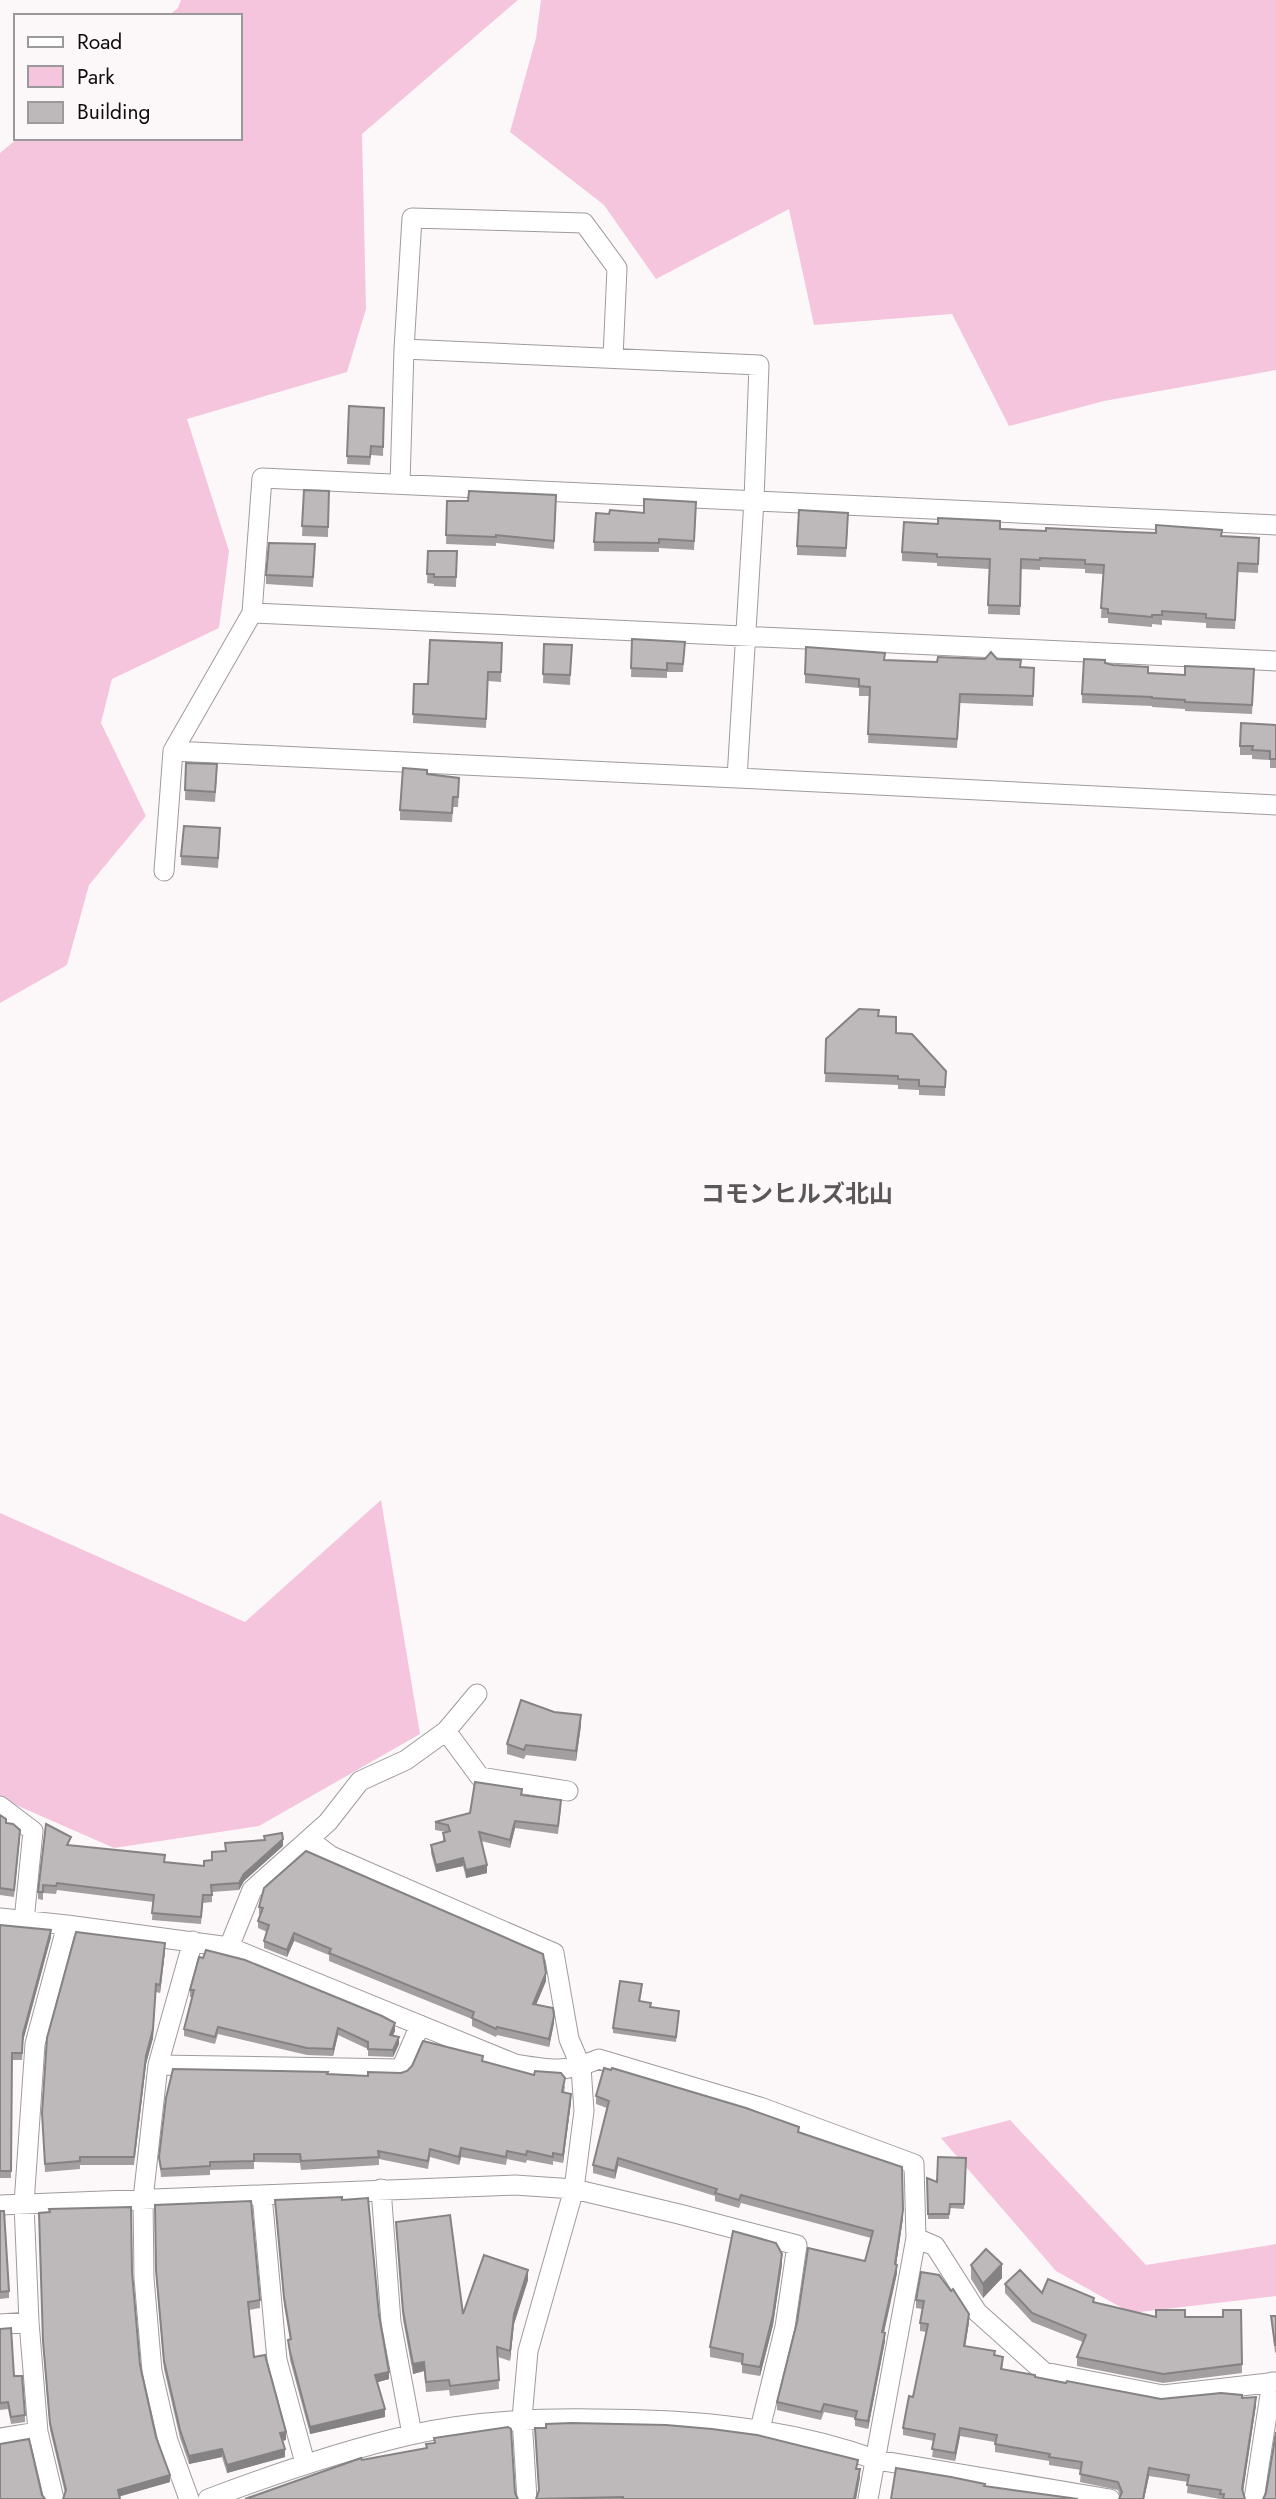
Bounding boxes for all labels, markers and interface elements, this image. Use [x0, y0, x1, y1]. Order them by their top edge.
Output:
legend [14, 14, 242, 140]
text: Road [77, 27, 122, 57]
text: Park [77, 62, 115, 92]
text: Building [77, 97, 150, 127]
district label: コモンヒルズ北山 [701, 1176, 893, 1211]

